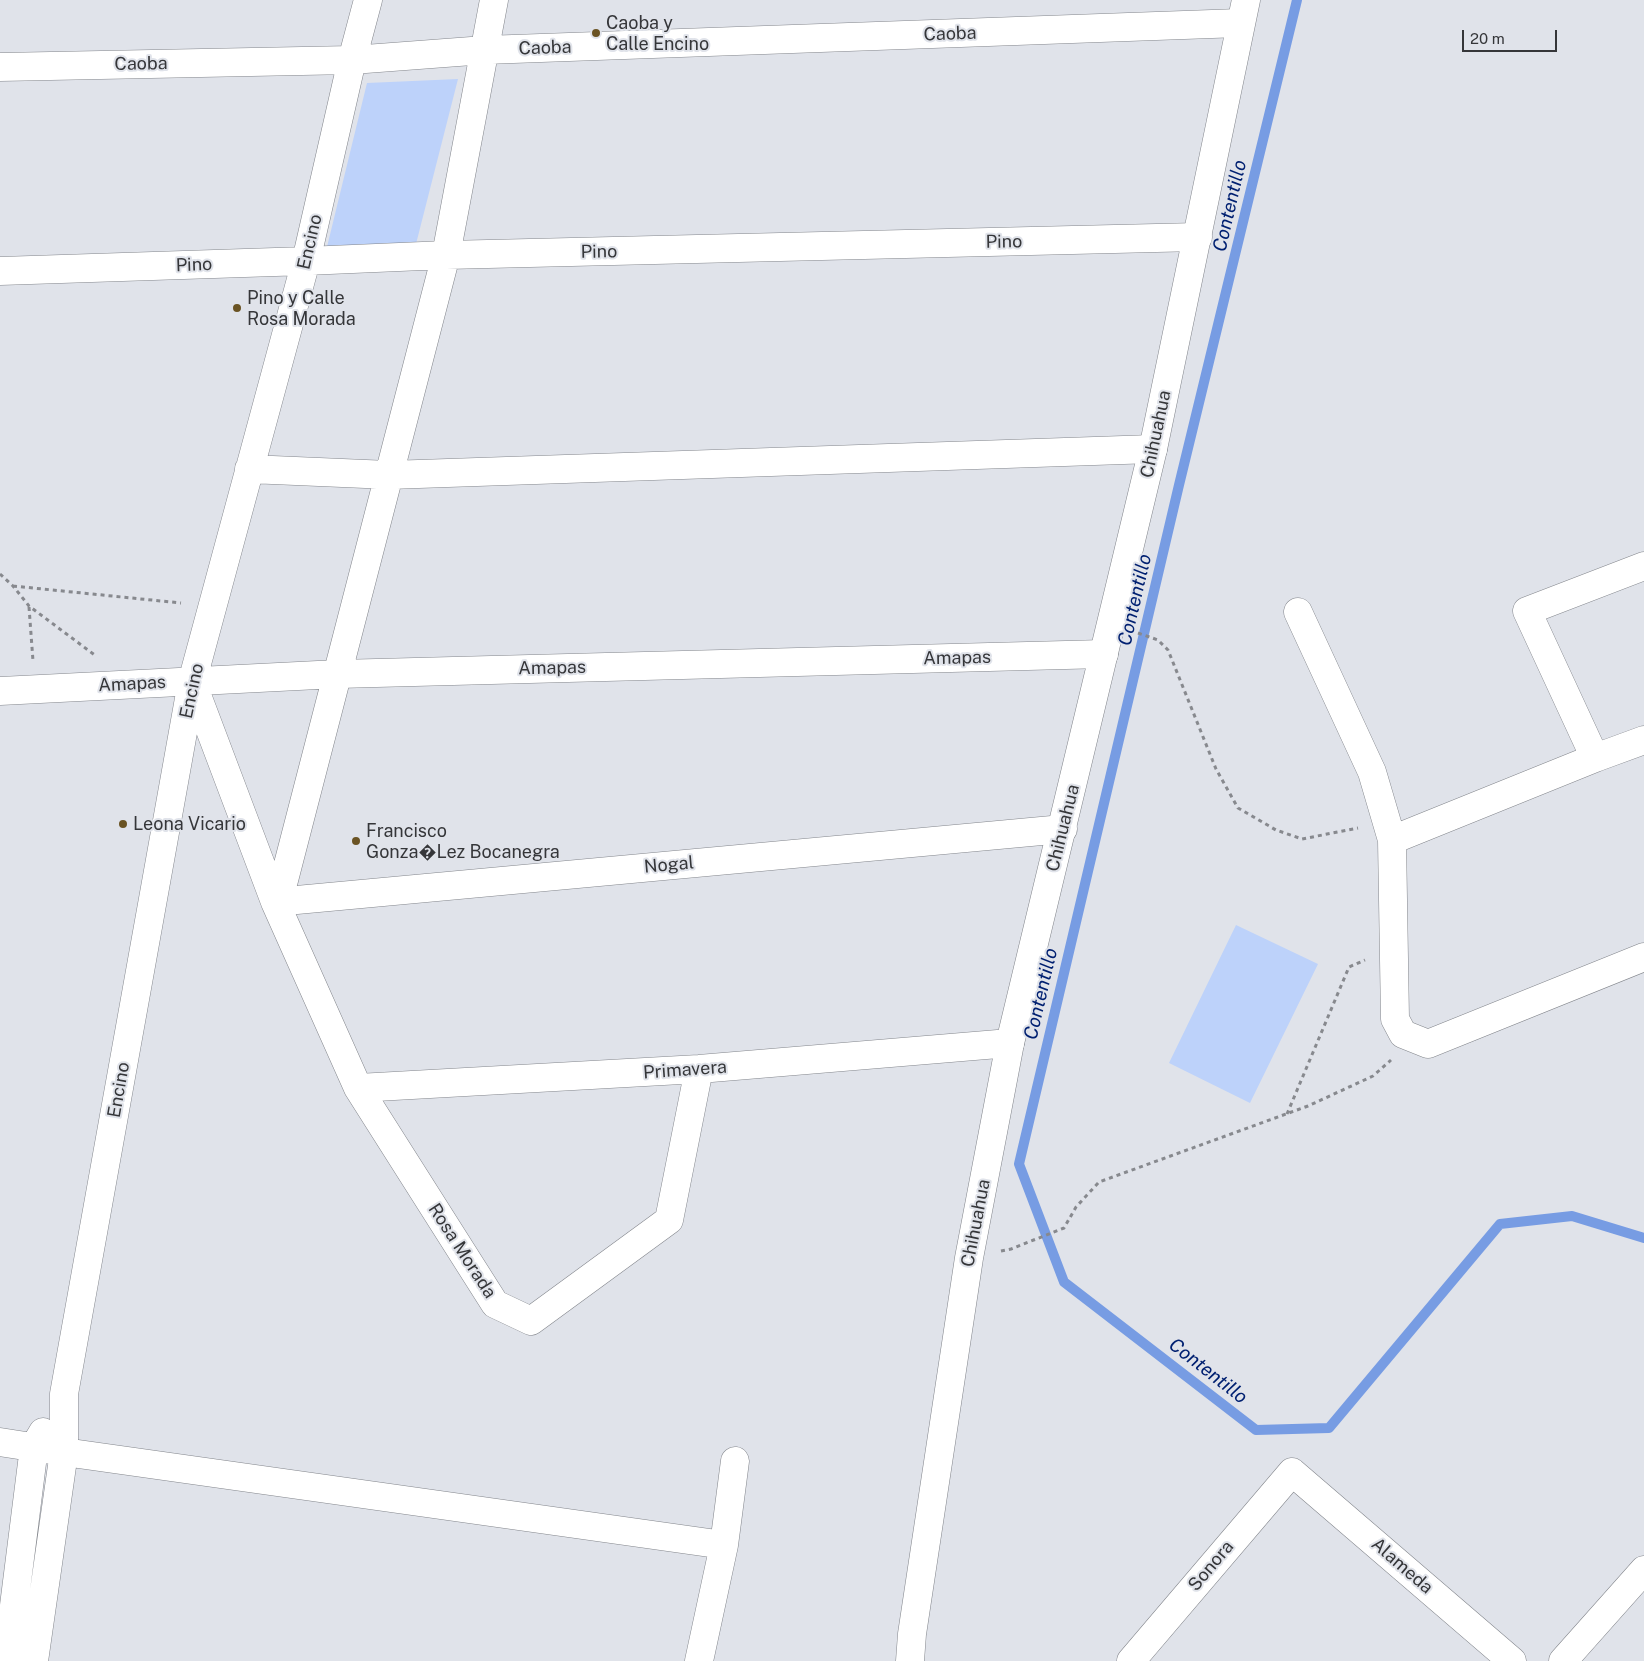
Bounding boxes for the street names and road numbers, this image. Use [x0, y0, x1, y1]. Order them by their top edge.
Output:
street label: Caoba [923, 22, 977, 46]
street label: Caoba [518, 36, 572, 60]
street label: Caoba [114, 53, 168, 75]
street label: Encino [293, 212, 327, 272]
street label: Pino [986, 231, 1022, 253]
street label: Pino [581, 241, 617, 263]
street label: Pino [175, 254, 213, 276]
street label: Chihuahua [1136, 388, 1176, 480]
street label: Amapas [923, 647, 991, 669]
street label: Amapas [518, 657, 586, 679]
street label: Encino [176, 661, 208, 721]
street label: Amapas [98, 671, 166, 697]
street label: Chihuahua [1042, 782, 1084, 874]
street label: Nogal [643, 852, 695, 878]
street label: Primavera [642, 1056, 728, 1084]
street label: Encino [103, 1060, 135, 1120]
street label: Chihuahua [957, 1177, 995, 1269]
street label: Rosa Morada [423, 1199, 501, 1303]
street label: Alameda [1367, 1533, 1437, 1599]
street label: Sonora [1184, 1536, 1238, 1596]

